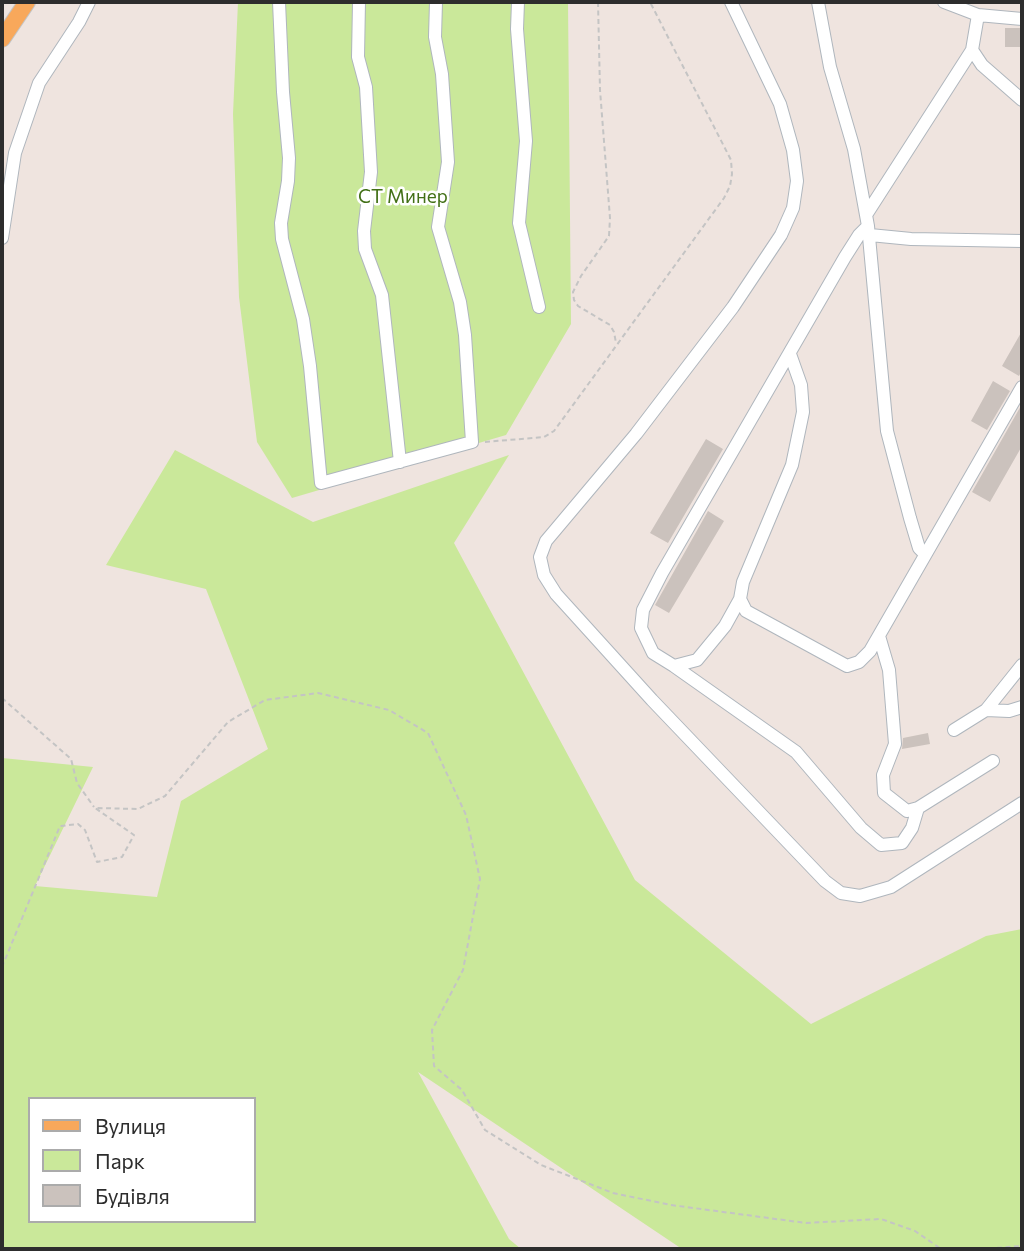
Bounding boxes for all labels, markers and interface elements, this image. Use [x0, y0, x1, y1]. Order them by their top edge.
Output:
park label: СТ Минер [358, 186, 448, 208]
legend [28, 1097, 256, 1223]
text: Вулиця [95, 1113, 166, 1138]
text: Парк [95, 1148, 145, 1173]
text: Будівля [95, 1183, 170, 1208]

